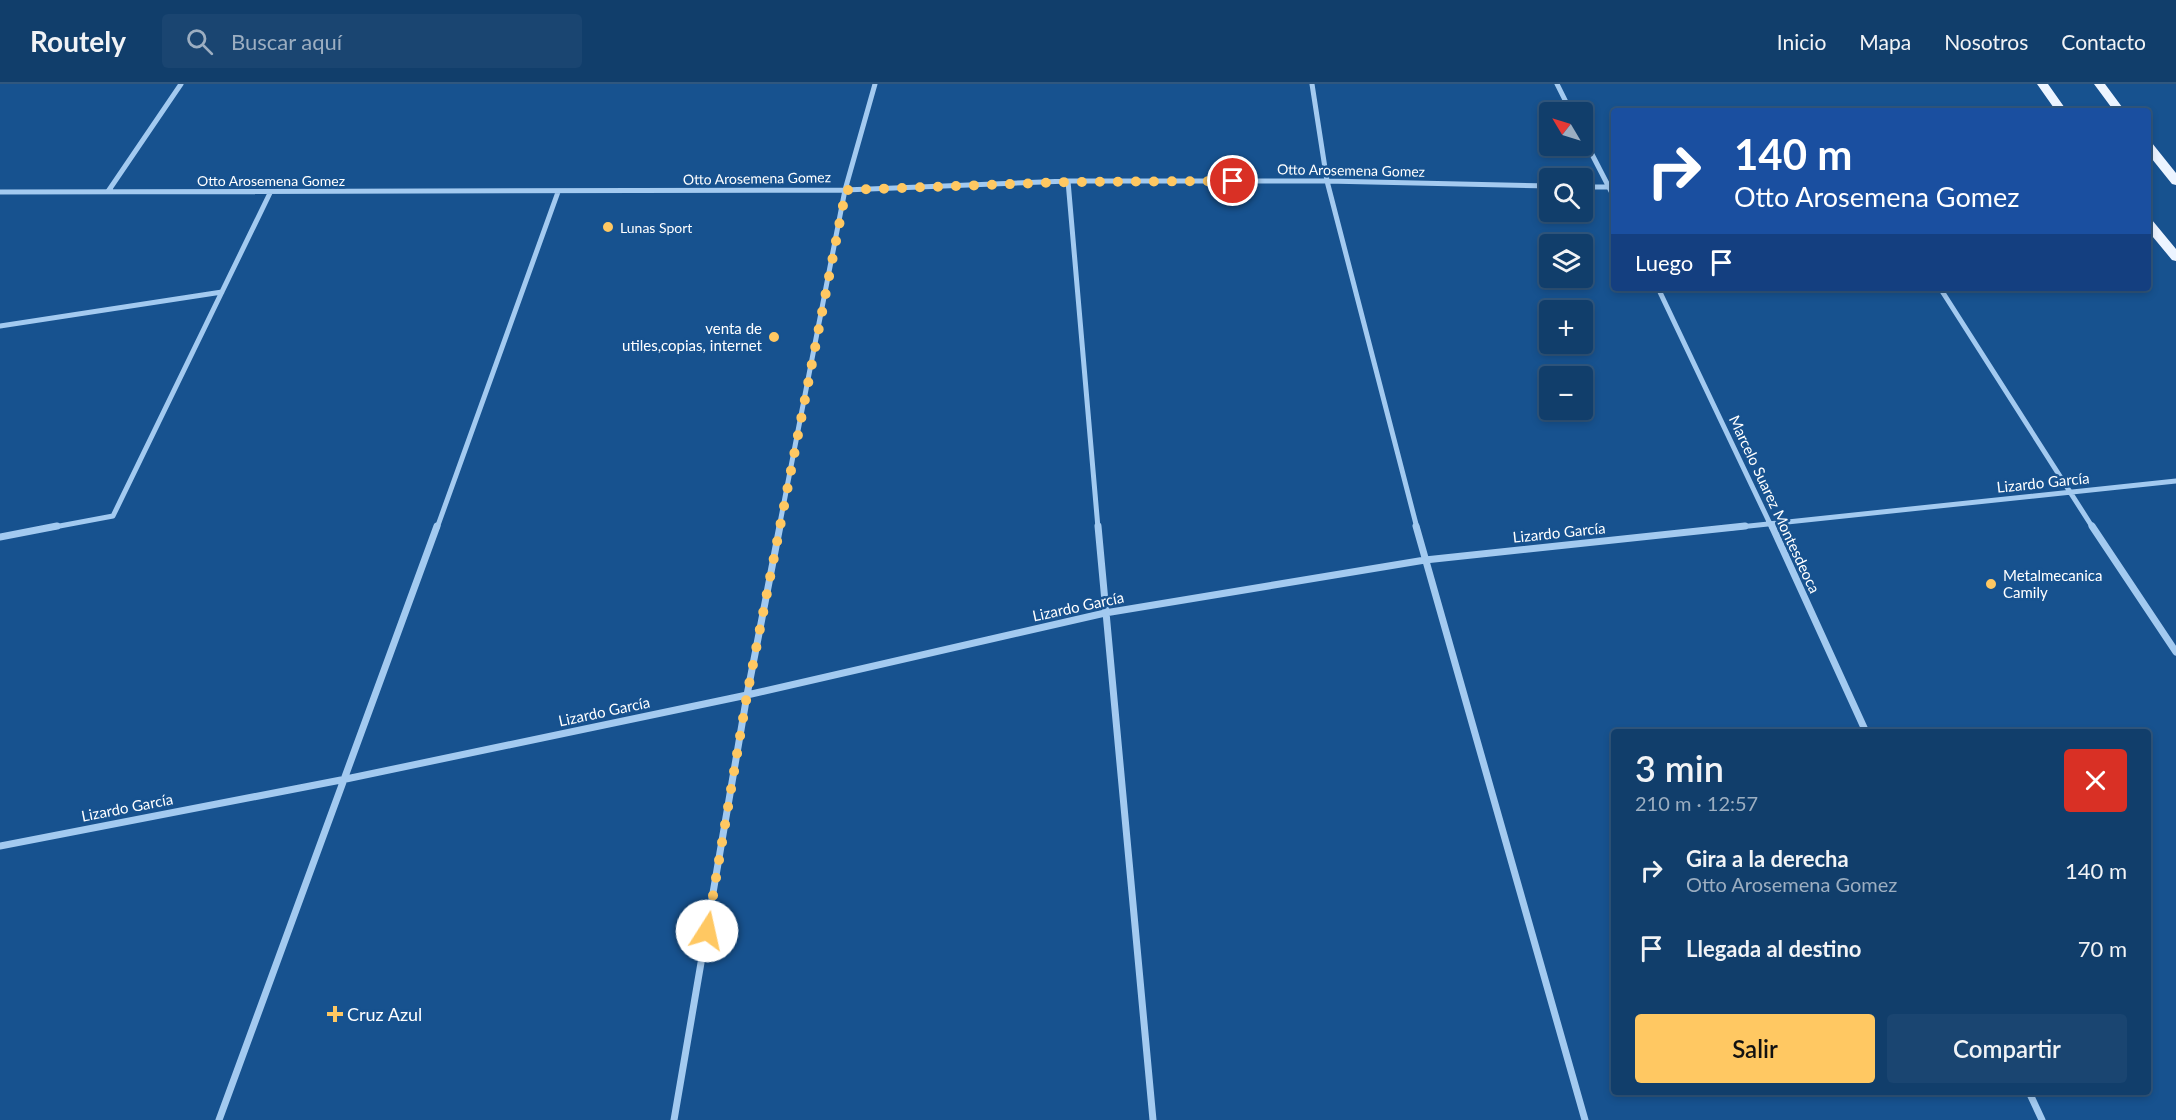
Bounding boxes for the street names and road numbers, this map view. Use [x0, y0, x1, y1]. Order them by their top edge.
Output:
street label: Otto Arosemena Gomez [1277, 160, 1425, 180]
street label: Otto Arosemena Gomez [683, 168, 831, 188]
street label: Otto Arosemena Gomez [197, 172, 345, 189]
street label: Marcelo Suarez Montesdeoca [1726, 412, 1824, 596]
street label: Lizardo García [1996, 468, 2090, 496]
street label: Lizardo García [1512, 518, 1606, 546]
street label: Lizardo García [1031, 588, 1125, 624]
street label: Lizardo García [557, 693, 651, 729]
street label: Lizardo García [80, 789, 174, 825]

